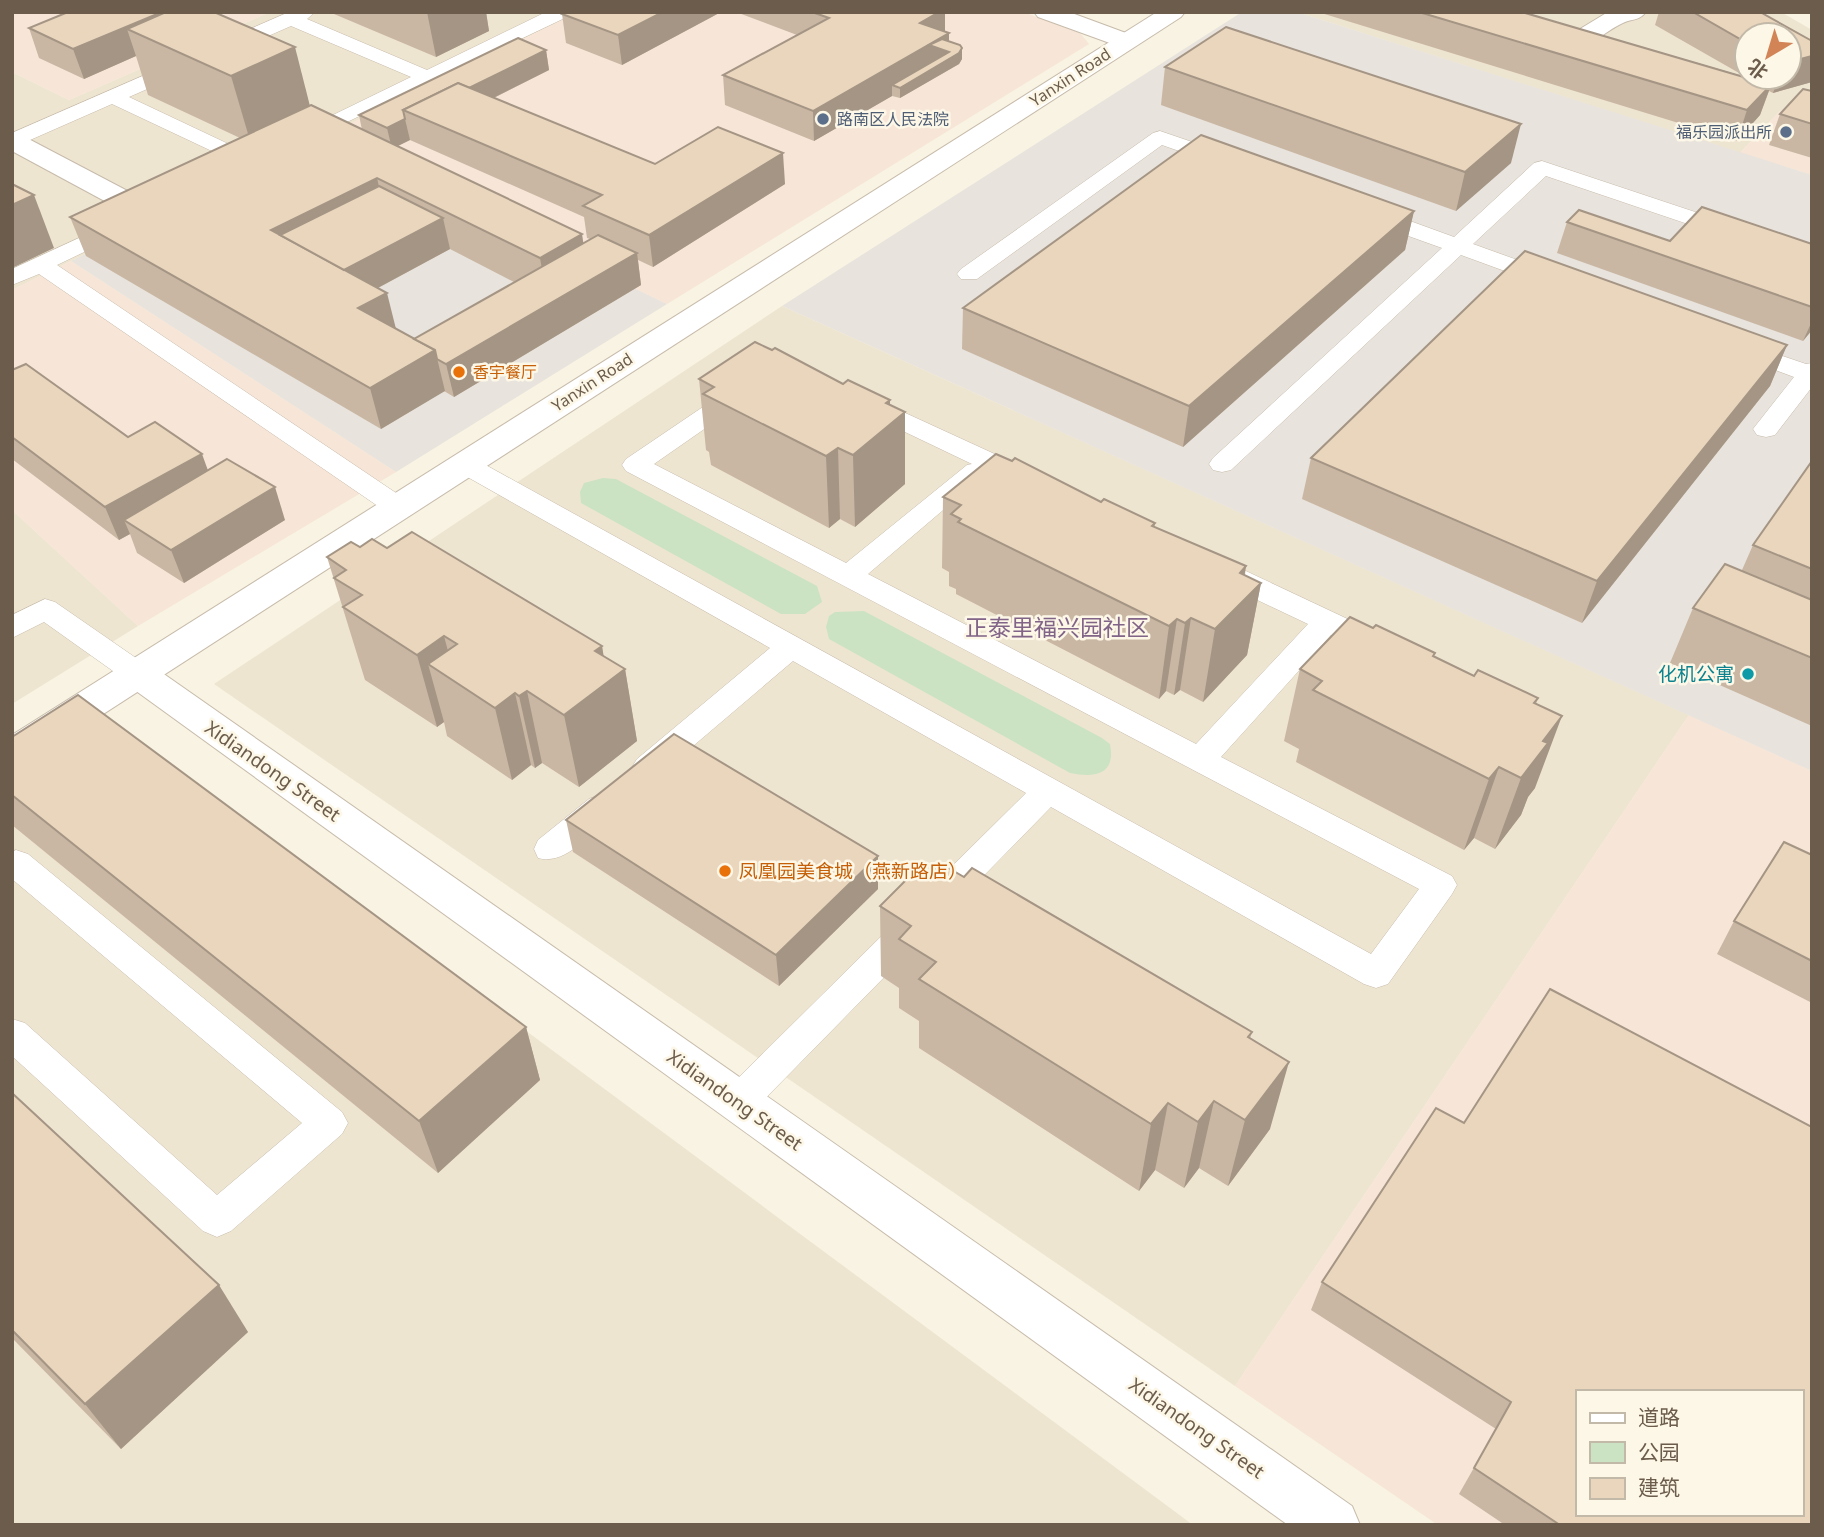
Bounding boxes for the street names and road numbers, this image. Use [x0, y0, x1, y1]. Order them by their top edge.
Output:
street label: Yanxin Road [1025, 43, 1115, 111]
street label: Yanxin Road [547, 348, 637, 416]
street label: Xidiandong Street [200, 715, 346, 828]
street label: Xidiandong Street [662, 1044, 808, 1157]
street label: Xidiandong Street [1124, 1372, 1270, 1485]

